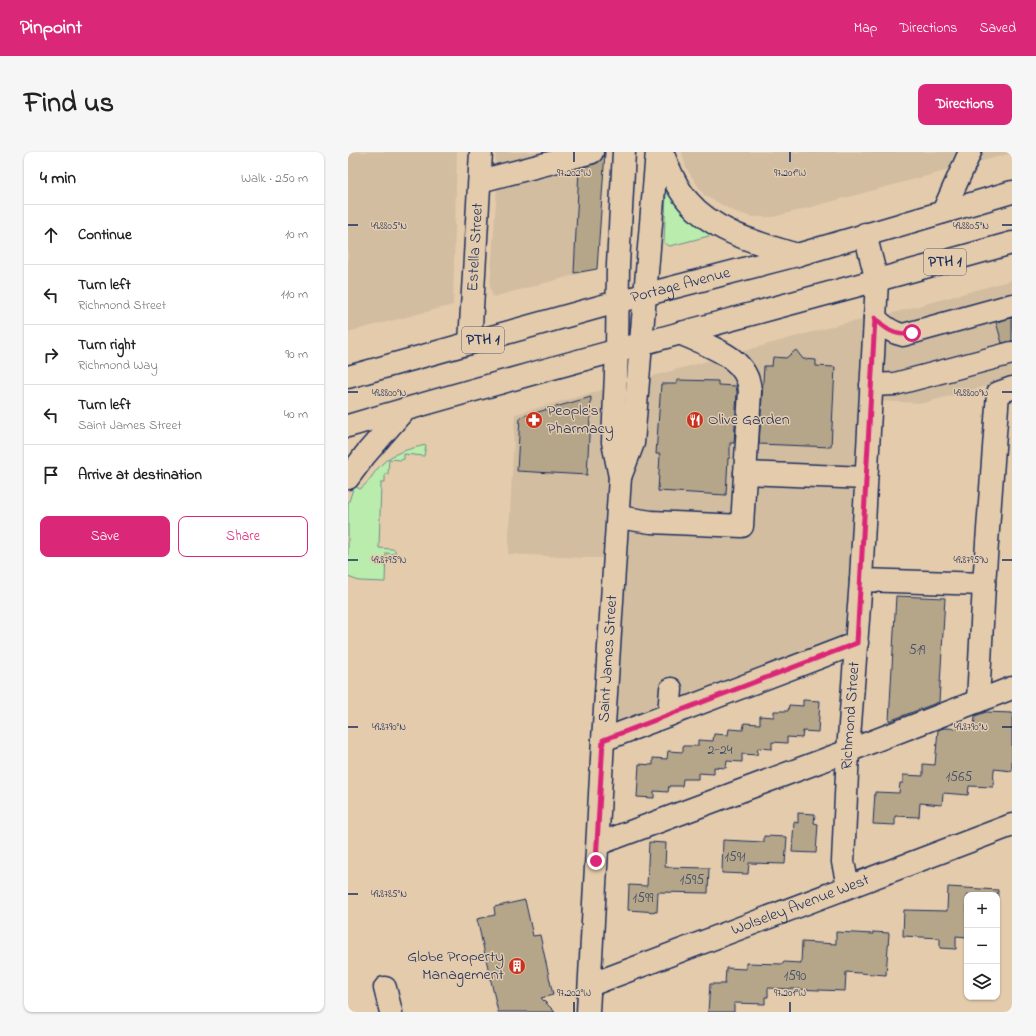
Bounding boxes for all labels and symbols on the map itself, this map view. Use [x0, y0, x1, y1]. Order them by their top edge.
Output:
text: 97.202°W [557, 166, 591, 181]
text: 97.201°W [774, 166, 806, 181]
street label: Estella Street [461, 202, 490, 292]
text: 49.8805°N [371, 219, 407, 234]
text: 49.8805°N [953, 219, 989, 234]
road number: PTH 1 [924, 249, 966, 275]
street label: Portage Avenue [628, 261, 734, 310]
route start [903, 324, 921, 342]
road number: PTH 1 [462, 327, 504, 353]
text: 49.8800°N [372, 386, 407, 401]
text: 49.8800°N [954, 386, 989, 401]
place label: People's Pharmacy [547, 399, 614, 441]
place label: Olive Garden [708, 408, 790, 432]
pharmacy icon: People's Pharmacy [524, 410, 544, 430]
restaurant icon: Olive Garden [685, 410, 705, 430]
text: 49.8795°N [371, 553, 407, 568]
text: 49.8795°N [953, 553, 989, 568]
street label: Saint James Street [592, 593, 624, 723]
house number: 519 [909, 640, 926, 661]
street label: Richmond Street [835, 660, 867, 770]
text: 49.8790°N [372, 720, 406, 735]
text: 49.8790°N [954, 720, 988, 735]
house number: 2-24 [708, 740, 733, 761]
house number: 1565 [946, 767, 972, 788]
house number: 1591 [724, 847, 746, 868]
route end [587, 852, 605, 870]
street label: Wolseley Avenue West [728, 868, 874, 942]
house number: 1595 [680, 870, 704, 891]
text: 49.8785°N [371, 887, 407, 902]
house number: 1599 [633, 888, 654, 909]
place label: Globe Property Management [407, 945, 505, 987]
building icon: Globe Property Management [507, 956, 527, 976]
house number: 1590 [784, 966, 806, 987]
text: 97.202°W [557, 986, 591, 1001]
text: 97.201°W [774, 986, 806, 1001]

